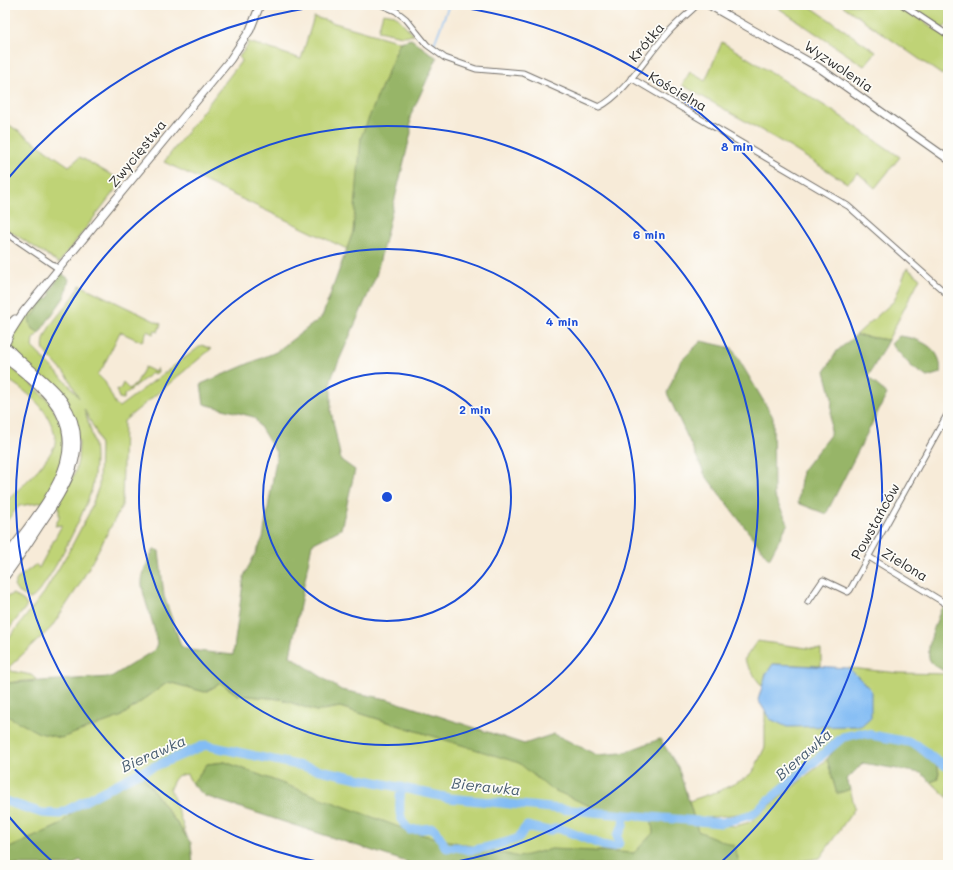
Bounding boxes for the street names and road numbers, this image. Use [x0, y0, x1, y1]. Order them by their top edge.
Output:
street label: Krótka [624, 18, 668, 66]
street label: Wyzwolenia [801, 36, 877, 96]
street label: Kościelna [645, 67, 711, 115]
street label: Zwycięstwa [104, 115, 170, 191]
street label: Powstańców [846, 479, 904, 563]
street label: Zielona [878, 543, 932, 585]

